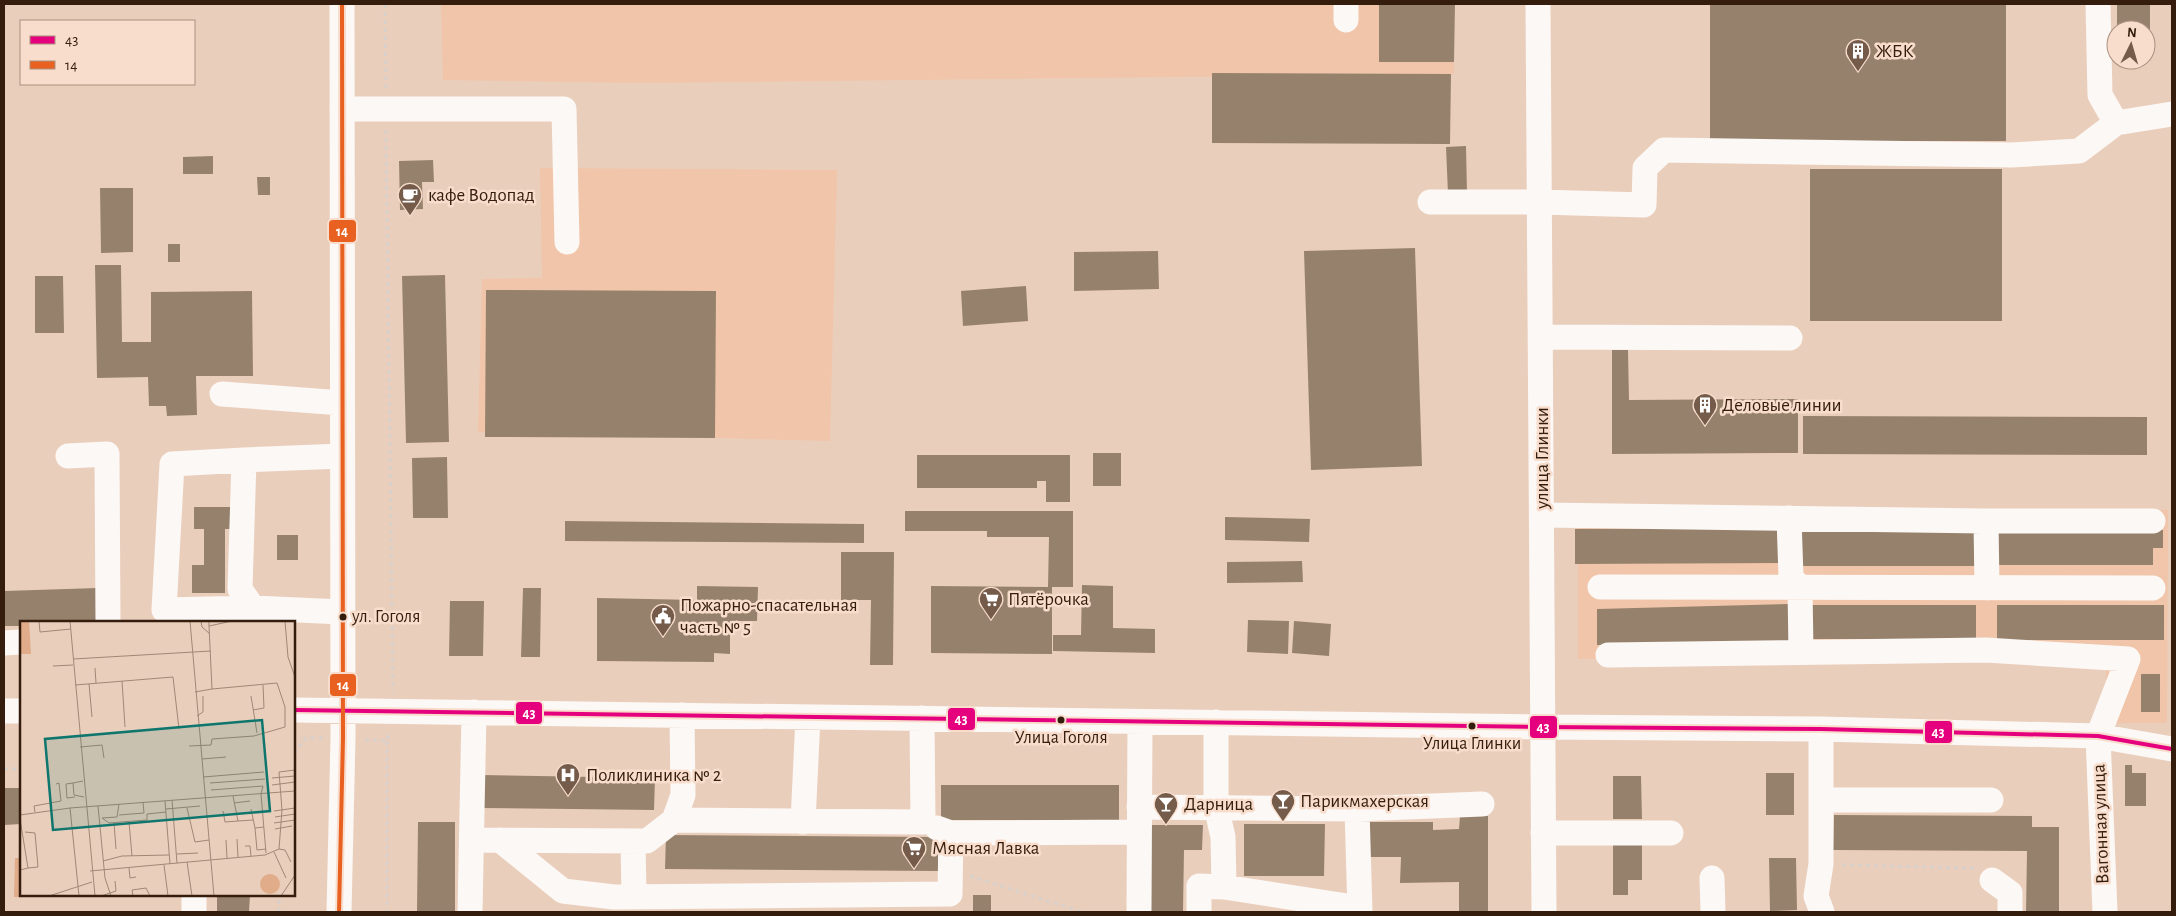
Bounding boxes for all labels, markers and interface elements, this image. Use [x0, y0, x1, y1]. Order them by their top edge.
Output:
legend [20, 20, 195, 85]
north arrow [2106, 20, 2156, 70]
text: N [2127, 26, 2138, 40]
text: 43 [65, 33, 78, 48]
building icon: ЖБК [1845, 38, 1871, 72]
place label: ЖБК [1876, 42, 1914, 61]
text: 14 [65, 58, 77, 73]
cafe icon: кафе Водопад [397, 182, 423, 216]
place label: кафе Водопад [428, 186, 535, 205]
line badge: 14 [328, 219, 357, 243]
text: 14 [336, 225, 348, 239]
building icon: Деловые линии [1692, 392, 1718, 426]
place label: Деловые линии [1722, 396, 1842, 415]
street label: улица Глинки [1533, 407, 1552, 510]
supermarket icon: Пятёрочка [978, 586, 1004, 620]
place label: Пятёрочка [1008, 590, 1089, 609]
place label: Пожарно-спасательная часть № 5 [680, 596, 858, 637]
public building icon: Пожарно-спасательная часть № 5 [650, 603, 676, 637]
place label: ул. Гоголя [351, 608, 420, 626]
marker: ул. Гоголя [338, 612, 348, 622]
inset map [20, 621, 295, 896]
line badge: 14 [329, 673, 357, 697]
text: 14 [337, 679, 349, 693]
line badge: 43 [515, 701, 543, 725]
text: 43 [522, 707, 536, 721]
line badge: 43 [947, 707, 976, 731]
text: 43 [954, 713, 968, 727]
marker: Улица Гоголя [1056, 715, 1066, 725]
line badge: 43 [1529, 715, 1558, 739]
line badge: 43 [1924, 720, 1953, 744]
marker: Улица Глинки [1467, 721, 1477, 731]
text: 43 [1536, 721, 1550, 735]
text: 43 [1931, 726, 1945, 740]
place label: Улица Гоголя [1014, 729, 1108, 747]
place label: Улица Глинки [1423, 735, 1521, 753]
hospital icon: Поликлиника № 2 [555, 762, 581, 796]
street label: Вагонная улица [2089, 763, 2113, 884]
place label: Поликлиника № 2 [586, 766, 722, 785]
bar icon: Парикмахерская [1270, 788, 1296, 822]
bar icon: Дарница [1153, 791, 1179, 825]
place label: Парикмахерская [1300, 792, 1429, 811]
place label: Дарница [1184, 795, 1254, 814]
supermarket icon: Мясная Лавка [901, 835, 927, 869]
place label: Мясная Лавка [932, 839, 1040, 858]

